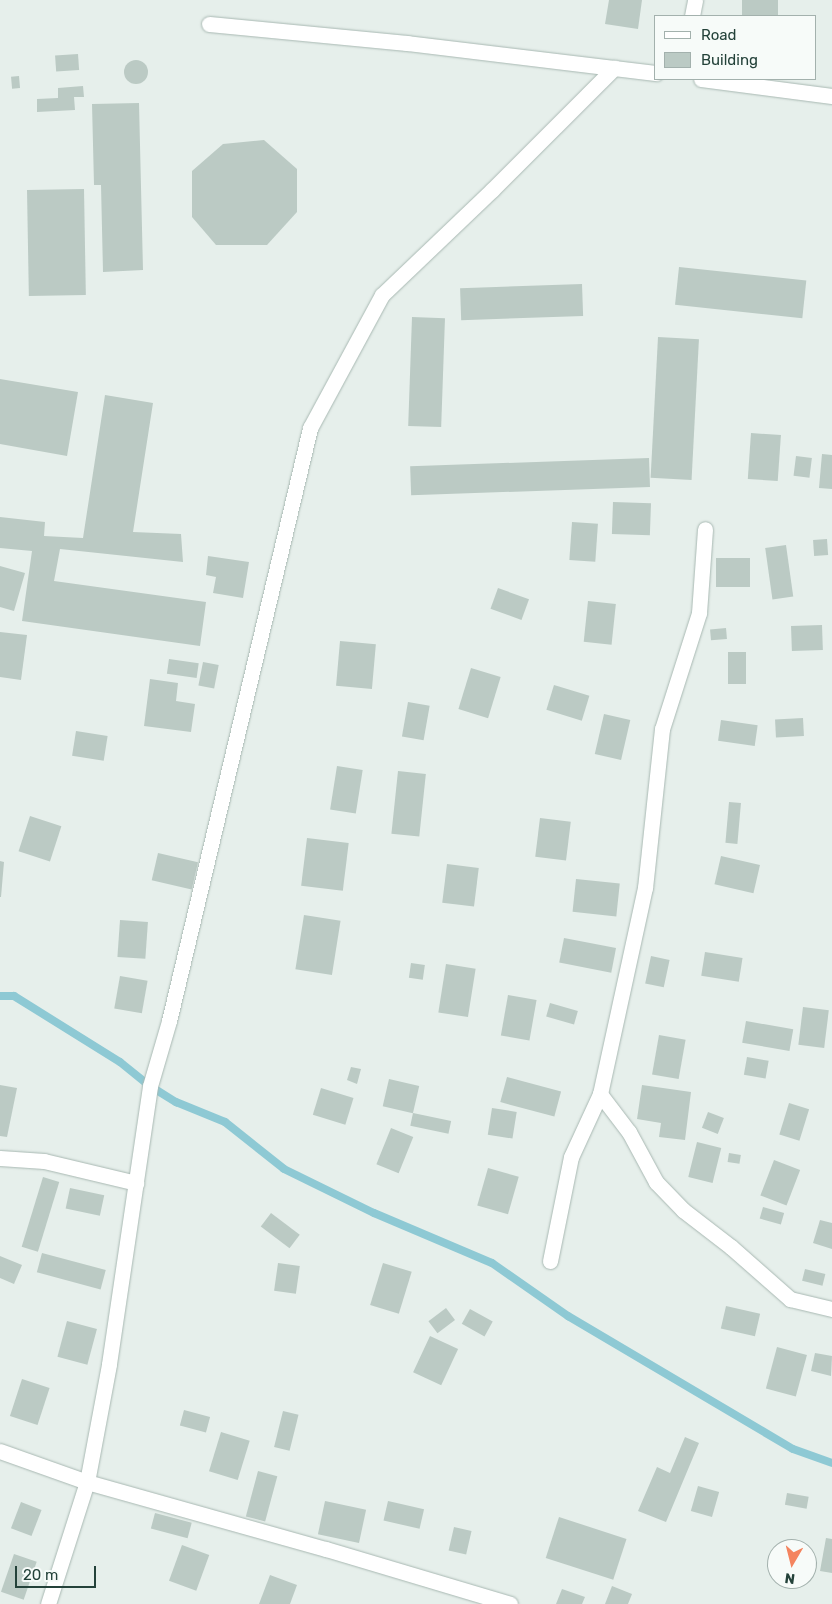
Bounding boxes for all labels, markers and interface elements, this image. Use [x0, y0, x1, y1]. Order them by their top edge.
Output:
legend [654, 15, 817, 80]
text: Road [701, 26, 737, 44]
text: Building [701, 51, 758, 69]
north arrow [767, 1539, 817, 1589]
scale bar [18, 1556, 99, 1588]
text: 20 m [23, 1566, 58, 1584]
text: N [784, 1569, 796, 1587]

